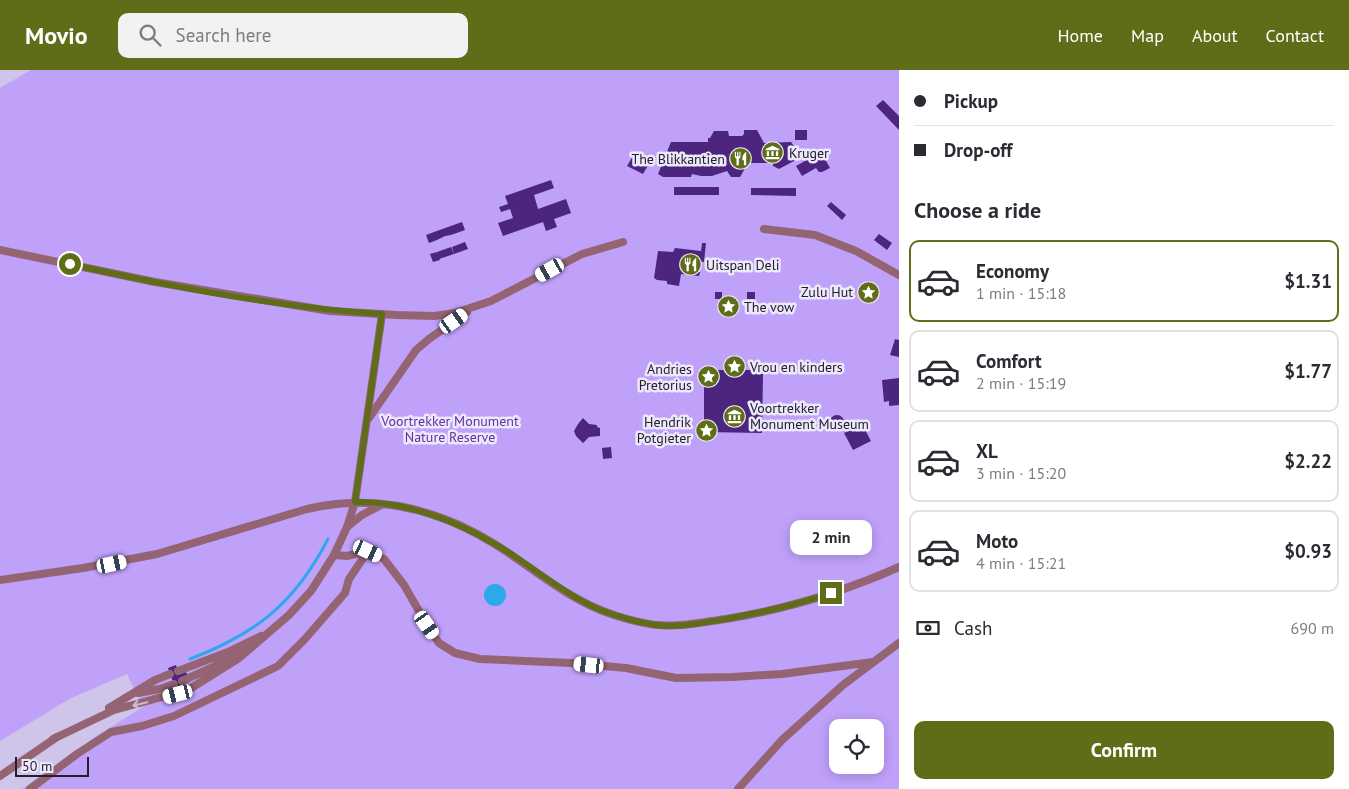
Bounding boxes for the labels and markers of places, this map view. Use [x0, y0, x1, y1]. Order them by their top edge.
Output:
museum icon: Kruger [761, 141, 785, 165]
place label: Kruger [789, 144, 829, 162]
restaurant icon: The Blikkantien [729, 147, 753, 171]
place label: The Blikkantien [631, 150, 725, 168]
restaurant icon: Uitspan Deli [678, 253, 702, 277]
place label: Uitspan Deli [706, 256, 780, 274]
place icon: Zulu Hut [857, 280, 881, 304]
place label: Zulu Hut [801, 283, 853, 301]
place icon: The vow [716, 295, 740, 319]
place label: The vow [744, 298, 795, 316]
place icon: Vrou en kinders [722, 355, 746, 379]
place label: Vrou en kinders [749, 358, 843, 376]
place label: Andries Pretorius [639, 360, 692, 394]
place icon: Andries Pretorius [696, 365, 720, 389]
place label: Voortrekker Monument Museum [749, 399, 869, 433]
museum icon: Voortrekker Monument Museum [722, 404, 746, 428]
place label: Hendrik Potgieter [637, 413, 691, 447]
place icon: Hendrik Potgieter [695, 418, 719, 442]

